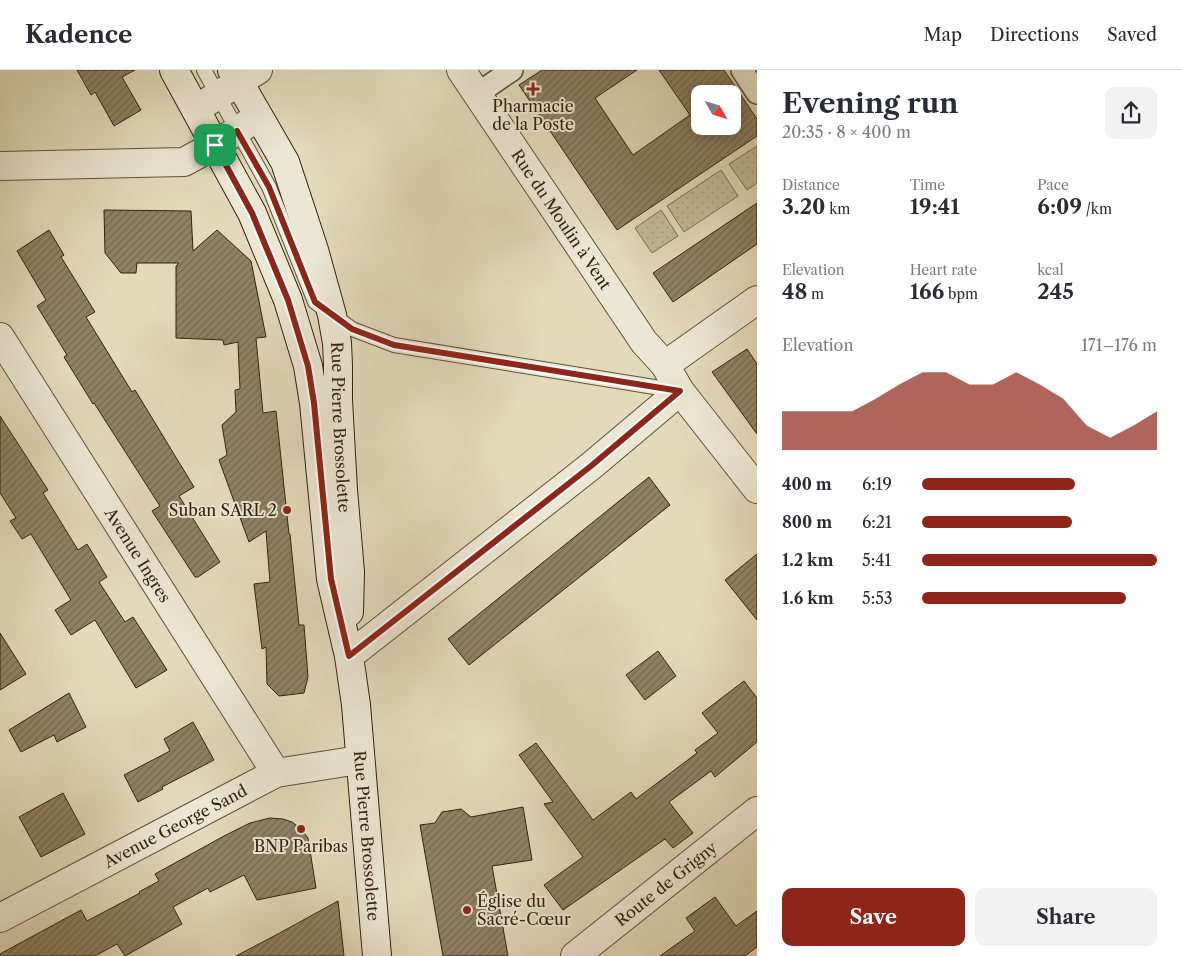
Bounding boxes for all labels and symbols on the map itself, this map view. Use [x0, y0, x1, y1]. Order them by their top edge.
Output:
marker: Pharmacie de la Poste [527, 83, 539, 95]
north arrow [691, 85, 741, 135]
place label: Pharmacie de la Poste [492, 96, 574, 134]
pin [194, 124, 236, 166]
street label: Rue du Moulin à Vent [507, 145, 616, 294]
street label: Rue Pierre Brossolette [327, 341, 355, 513]
place label: Suban SARL 2 [169, 500, 277, 520]
street label: Avenue Ingres [100, 503, 175, 606]
marker: Suban SARL 2 [281, 504, 293, 516]
street label: Rue Pierre Brossolette [350, 750, 384, 922]
street label: Avenue George Sand [99, 780, 250, 872]
marker: BNP Paribas [295, 823, 307, 835]
place label: BNP Paribas [254, 836, 348, 856]
street label: Route de Grigny [611, 836, 722, 930]
place label: Église du Sacré-Cœur [477, 891, 571, 929]
marker: Église du Sacré-Cœur [461, 904, 473, 916]

